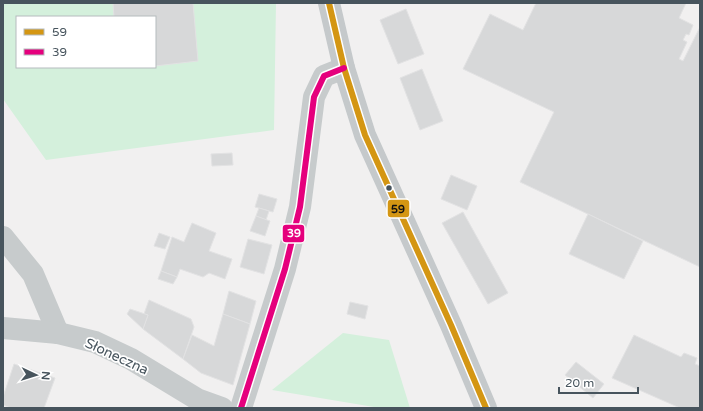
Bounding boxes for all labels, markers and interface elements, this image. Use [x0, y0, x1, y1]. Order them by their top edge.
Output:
legend [16, 16, 156, 68]
text: 59 [52, 25, 67, 39]
text: 39 [52, 45, 67, 59]
unlabelled marker [384, 183, 394, 193]
line badge: 59 [387, 199, 410, 218]
text: 59 [391, 203, 405, 216]
line badge: 39 [282, 224, 305, 243]
text: 39 [287, 227, 301, 240]
street label: Słoneczna [82, 334, 151, 379]
north arrow [16, 355, 56, 395]
scale bar [559, 369, 638, 395]
text: N [39, 371, 52, 381]
text: 20 m [565, 376, 594, 390]

